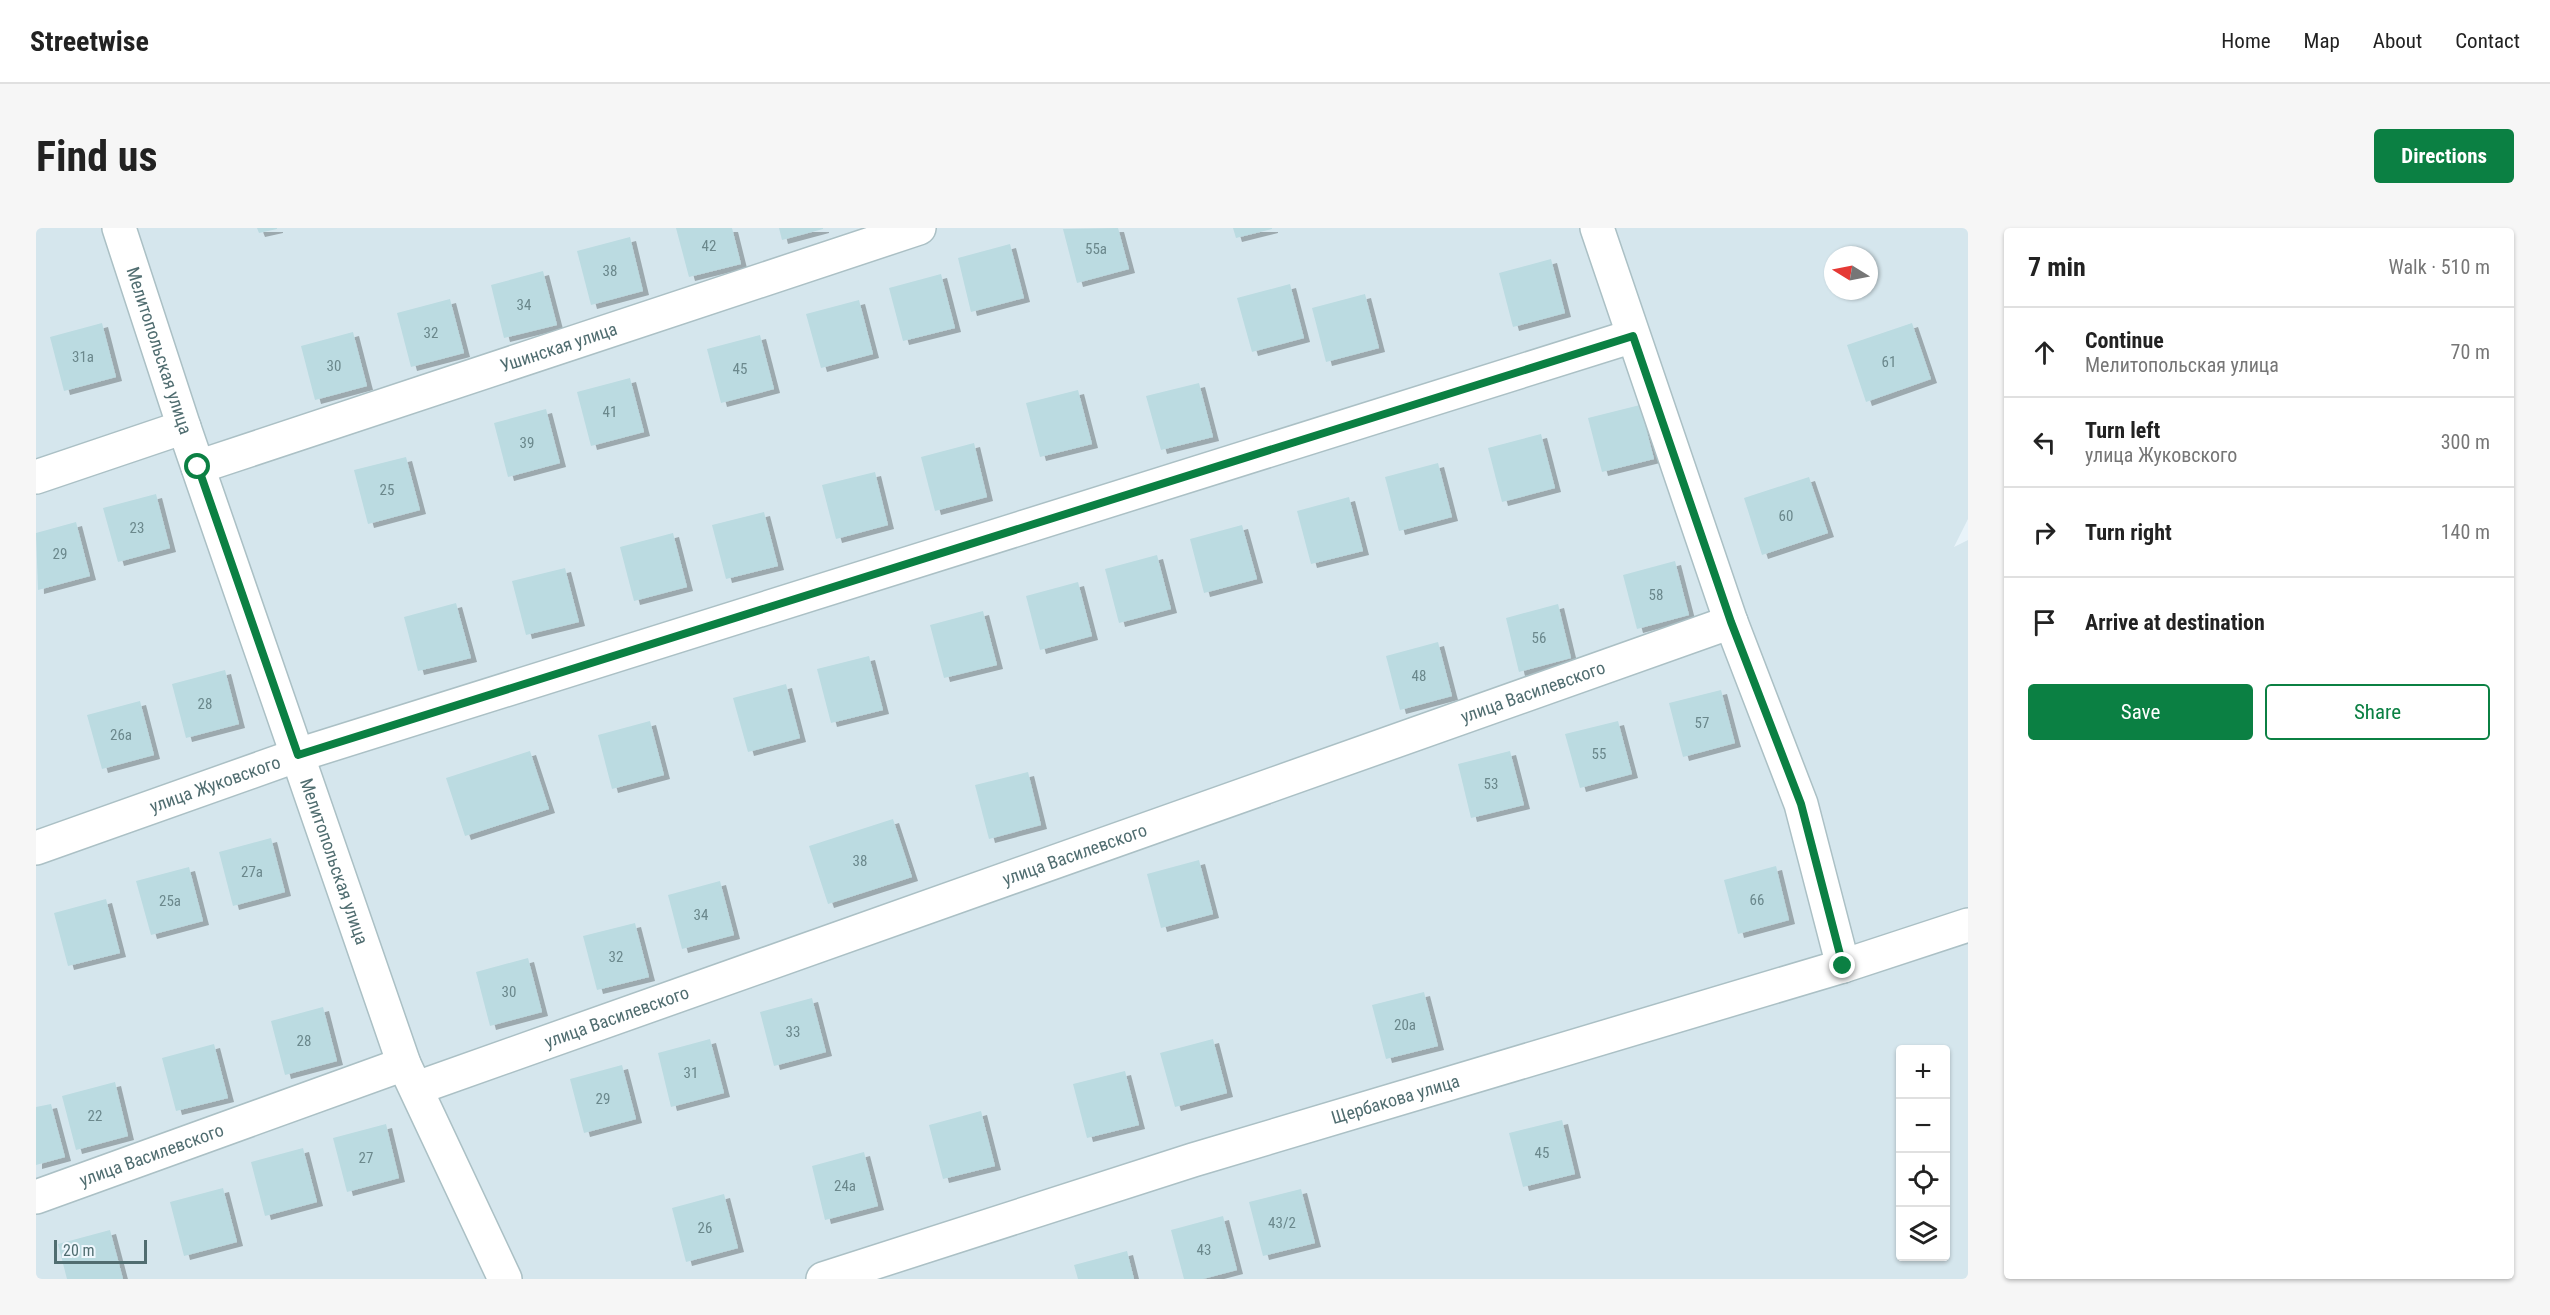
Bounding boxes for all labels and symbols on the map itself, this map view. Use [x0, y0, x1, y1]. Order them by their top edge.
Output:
house number: 42 [702, 237, 716, 255]
house number: 55а [1085, 240, 1107, 258]
north arrow [1824, 246, 1878, 300]
house number: 38 [603, 262, 617, 280]
street label: Мелитопольская улица [122, 264, 197, 437]
house number: 34 [517, 296, 531, 314]
street label: Ушинская улица [497, 318, 620, 376]
house number: 32 [424, 324, 438, 342]
house number: 31а [72, 348, 94, 366]
house number: 61 [1882, 353, 1896, 371]
house number: 30 [327, 357, 341, 375]
house number: 45 [733, 360, 747, 378]
house number: 41 [603, 403, 617, 421]
house number: 39 [520, 434, 534, 452]
route start [184, 453, 210, 479]
house number: 25 [380, 481, 394, 499]
house number: 60 [1779, 507, 1793, 525]
house number: 23 [130, 519, 144, 537]
house number: 29 [53, 545, 67, 563]
house number: 58 [1649, 586, 1663, 604]
house number: 56 [1532, 629, 1546, 647]
street label: улица Василевского [1458, 657, 1608, 727]
house number: 48 [1412, 667, 1426, 685]
house number: 28 [198, 695, 212, 713]
house number: 57 [1695, 714, 1709, 732]
house number: 26а [110, 726, 132, 744]
house number: 55 [1592, 745, 1606, 763]
street label: улица Жуковского [147, 751, 283, 817]
street label: Мелитопольская улица [296, 775, 373, 947]
house number: 53 [1484, 775, 1498, 793]
street label: улица Василевского [1000, 819, 1150, 889]
house number: 38 [853, 852, 867, 870]
house number: 27а [241, 863, 263, 881]
house number: 66 [1750, 891, 1764, 909]
house number: 25а [159, 892, 181, 910]
house number: 34 [694, 906, 708, 924]
house number: 32 [609, 948, 623, 966]
route end [1829, 952, 1855, 978]
street label: улица Василевского [542, 981, 692, 1052]
house number: 30 [502, 983, 516, 1001]
house number: 20а [1394, 1016, 1416, 1034]
house number: 33 [786, 1023, 800, 1041]
house number: 28 [297, 1032, 311, 1050]
house number: 31 [684, 1064, 698, 1082]
street label: Щербакова улица [1329, 1070, 1462, 1128]
house number: 29 [596, 1090, 610, 1108]
house number: 22 [88, 1107, 102, 1125]
street label: улица Василевского [77, 1119, 226, 1190]
house number: 45 [1535, 1144, 1549, 1162]
house number: 27 [359, 1149, 373, 1167]
house number: 24а [834, 1177, 856, 1195]
house number: 43/2 [1268, 1214, 1296, 1232]
house number: 26 [698, 1219, 712, 1237]
scale bar [54, 1237, 147, 1264]
house number: 43 [1197, 1241, 1211, 1259]

